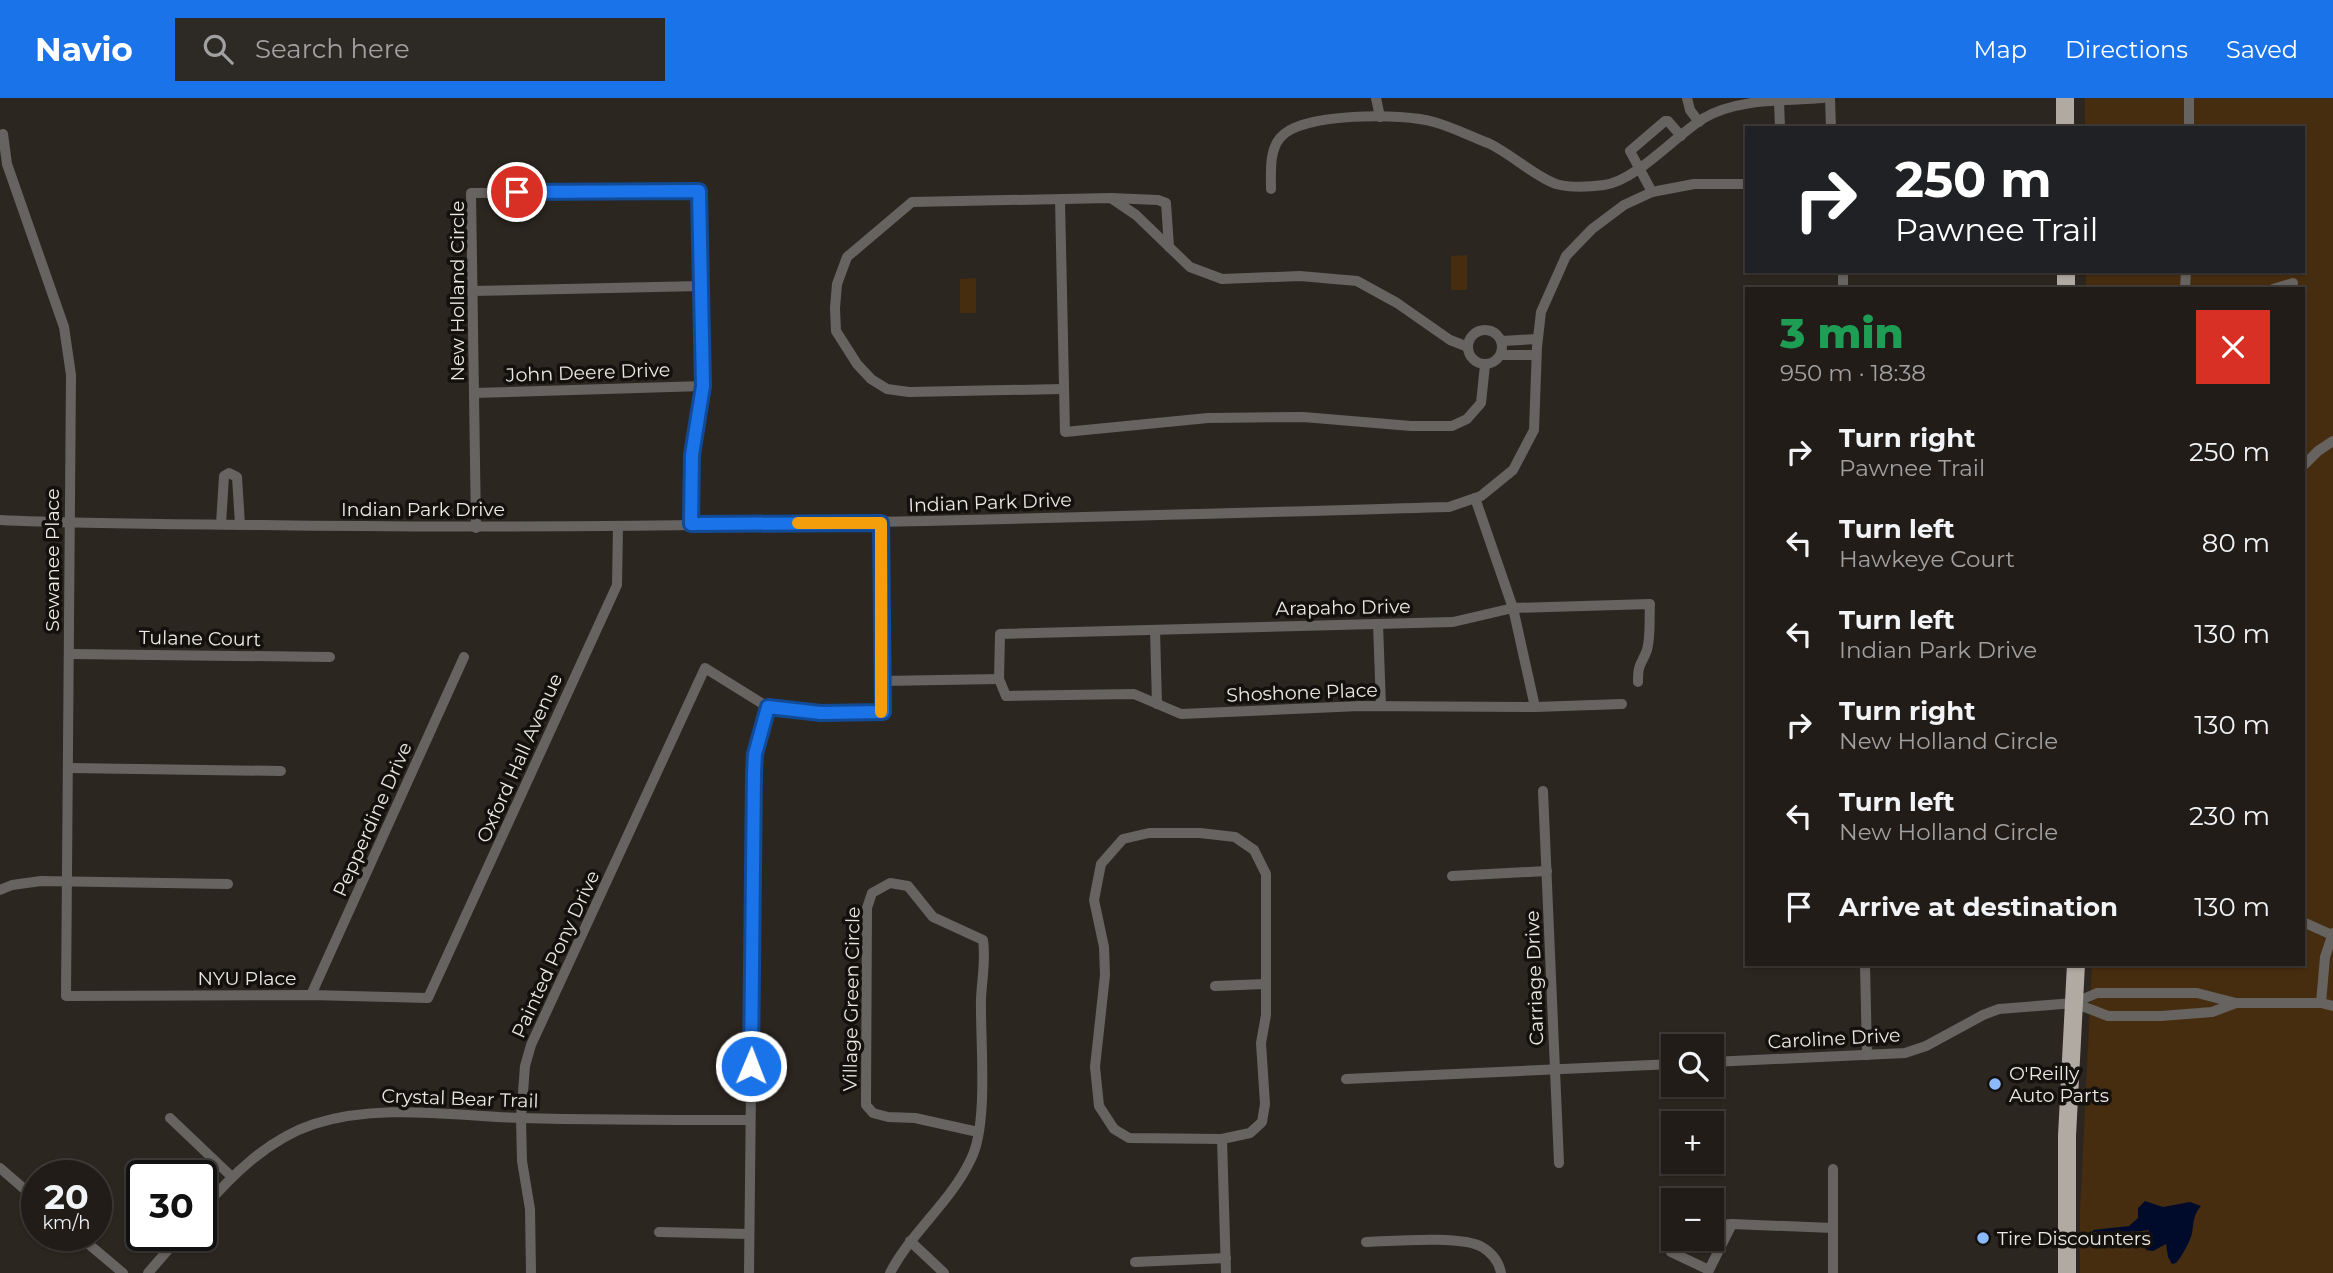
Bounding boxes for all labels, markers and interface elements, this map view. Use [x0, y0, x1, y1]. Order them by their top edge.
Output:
search box [175, 18, 665, 81]
text: Navio [35, 29, 133, 69]
icon: search [199, 30, 237, 68]
text: Search here [255, 33, 410, 65]
text: Map [1974, 35, 2027, 64]
text: Directions [2065, 35, 2188, 64]
text: Saved [2226, 35, 2298, 64]
text: 250 m [1895, 150, 2052, 209]
icon: right [1780, 154, 1871, 245]
pin [487, 162, 547, 222]
icon: arrive [498, 173, 536, 211]
street label: New Holland Circle [446, 200, 469, 382]
text: Pawnee Trail [1895, 210, 2098, 249]
text: 3 min [1780, 307, 1904, 359]
button: close [2196, 310, 2270, 384]
street label: John Deere Drive [504, 358, 671, 387]
text: 950 m · 18:38 [1780, 359, 1926, 387]
text: Turn right [1839, 422, 1975, 454]
icon: right [1780, 433, 1818, 471]
text: 250 m [2189, 436, 2270, 468]
text: Pawnee Trail [1839, 454, 1985, 482]
street label: Sewanee Place [41, 488, 64, 632]
street label: Indian Park Drive [908, 488, 1072, 517]
street label: Indian Park Drive [341, 498, 505, 521]
text: Turn left [1839, 513, 1955, 545]
icon: left [1780, 524, 1818, 562]
text: 80 m [2202, 527, 2270, 559]
text: Hawkeye Court [1839, 545, 2015, 573]
street label: Arapaho Drive [1275, 595, 1411, 620]
text: Turn left [1839, 604, 1955, 636]
icon: left [1780, 615, 1818, 653]
text: 130 m [2194, 618, 2270, 650]
street label: Tulane Court [139, 626, 262, 651]
text: Indian Park Drive [1839, 636, 2037, 664]
street label: Oxford Hall Avenue [472, 670, 567, 846]
street label: Shoshone Place [1226, 678, 1378, 707]
text: Turn right [1839, 695, 1975, 727]
icon: right [1780, 706, 1818, 744]
text: 130 m [2194, 709, 2270, 741]
text: New Holland Circle [1839, 727, 2058, 755]
street label: Pepperdine Drive [328, 738, 417, 900]
text: Turn left [1839, 786, 1955, 818]
icon: left [1780, 797, 1818, 835]
text: 230 m [2189, 800, 2270, 832]
text: New Holland Circle [1839, 818, 2058, 846]
street label: Painted Pony Drive [507, 867, 604, 1042]
icon: arrive [1780, 888, 1818, 926]
text: Arrive at destination [1839, 891, 2118, 923]
text: 130 m [2194, 891, 2270, 923]
street label: Village Green Circle [838, 906, 865, 1092]
street label: Carriage Drive [1521, 910, 1548, 1046]
street label: NYU Place [197, 967, 297, 990]
street label: Caroline Drive [1767, 1024, 1901, 1053]
position arrow [714, 1029, 788, 1103]
map controls [1661, 1034, 1724, 1251]
button: search [1661, 1034, 1724, 1097]
place label: O'Reilly Auto Parts [2009, 1062, 2109, 1107]
marker: O'Reilly Auto Parts [1987, 1076, 2003, 1092]
street label: Crystal Bear Trail [381, 1084, 539, 1113]
button: + [1661, 1111, 1724, 1174]
speed limit sign: 30 [126, 1160, 217, 1251]
text: 20 [44, 1175, 89, 1218]
button: − [1661, 1188, 1724, 1251]
text: km/h [42, 1212, 91, 1234]
place label: Tire Discounters [1997, 1227, 2151, 1250]
marker: Tire Discounters [1975, 1230, 1991, 1246]

